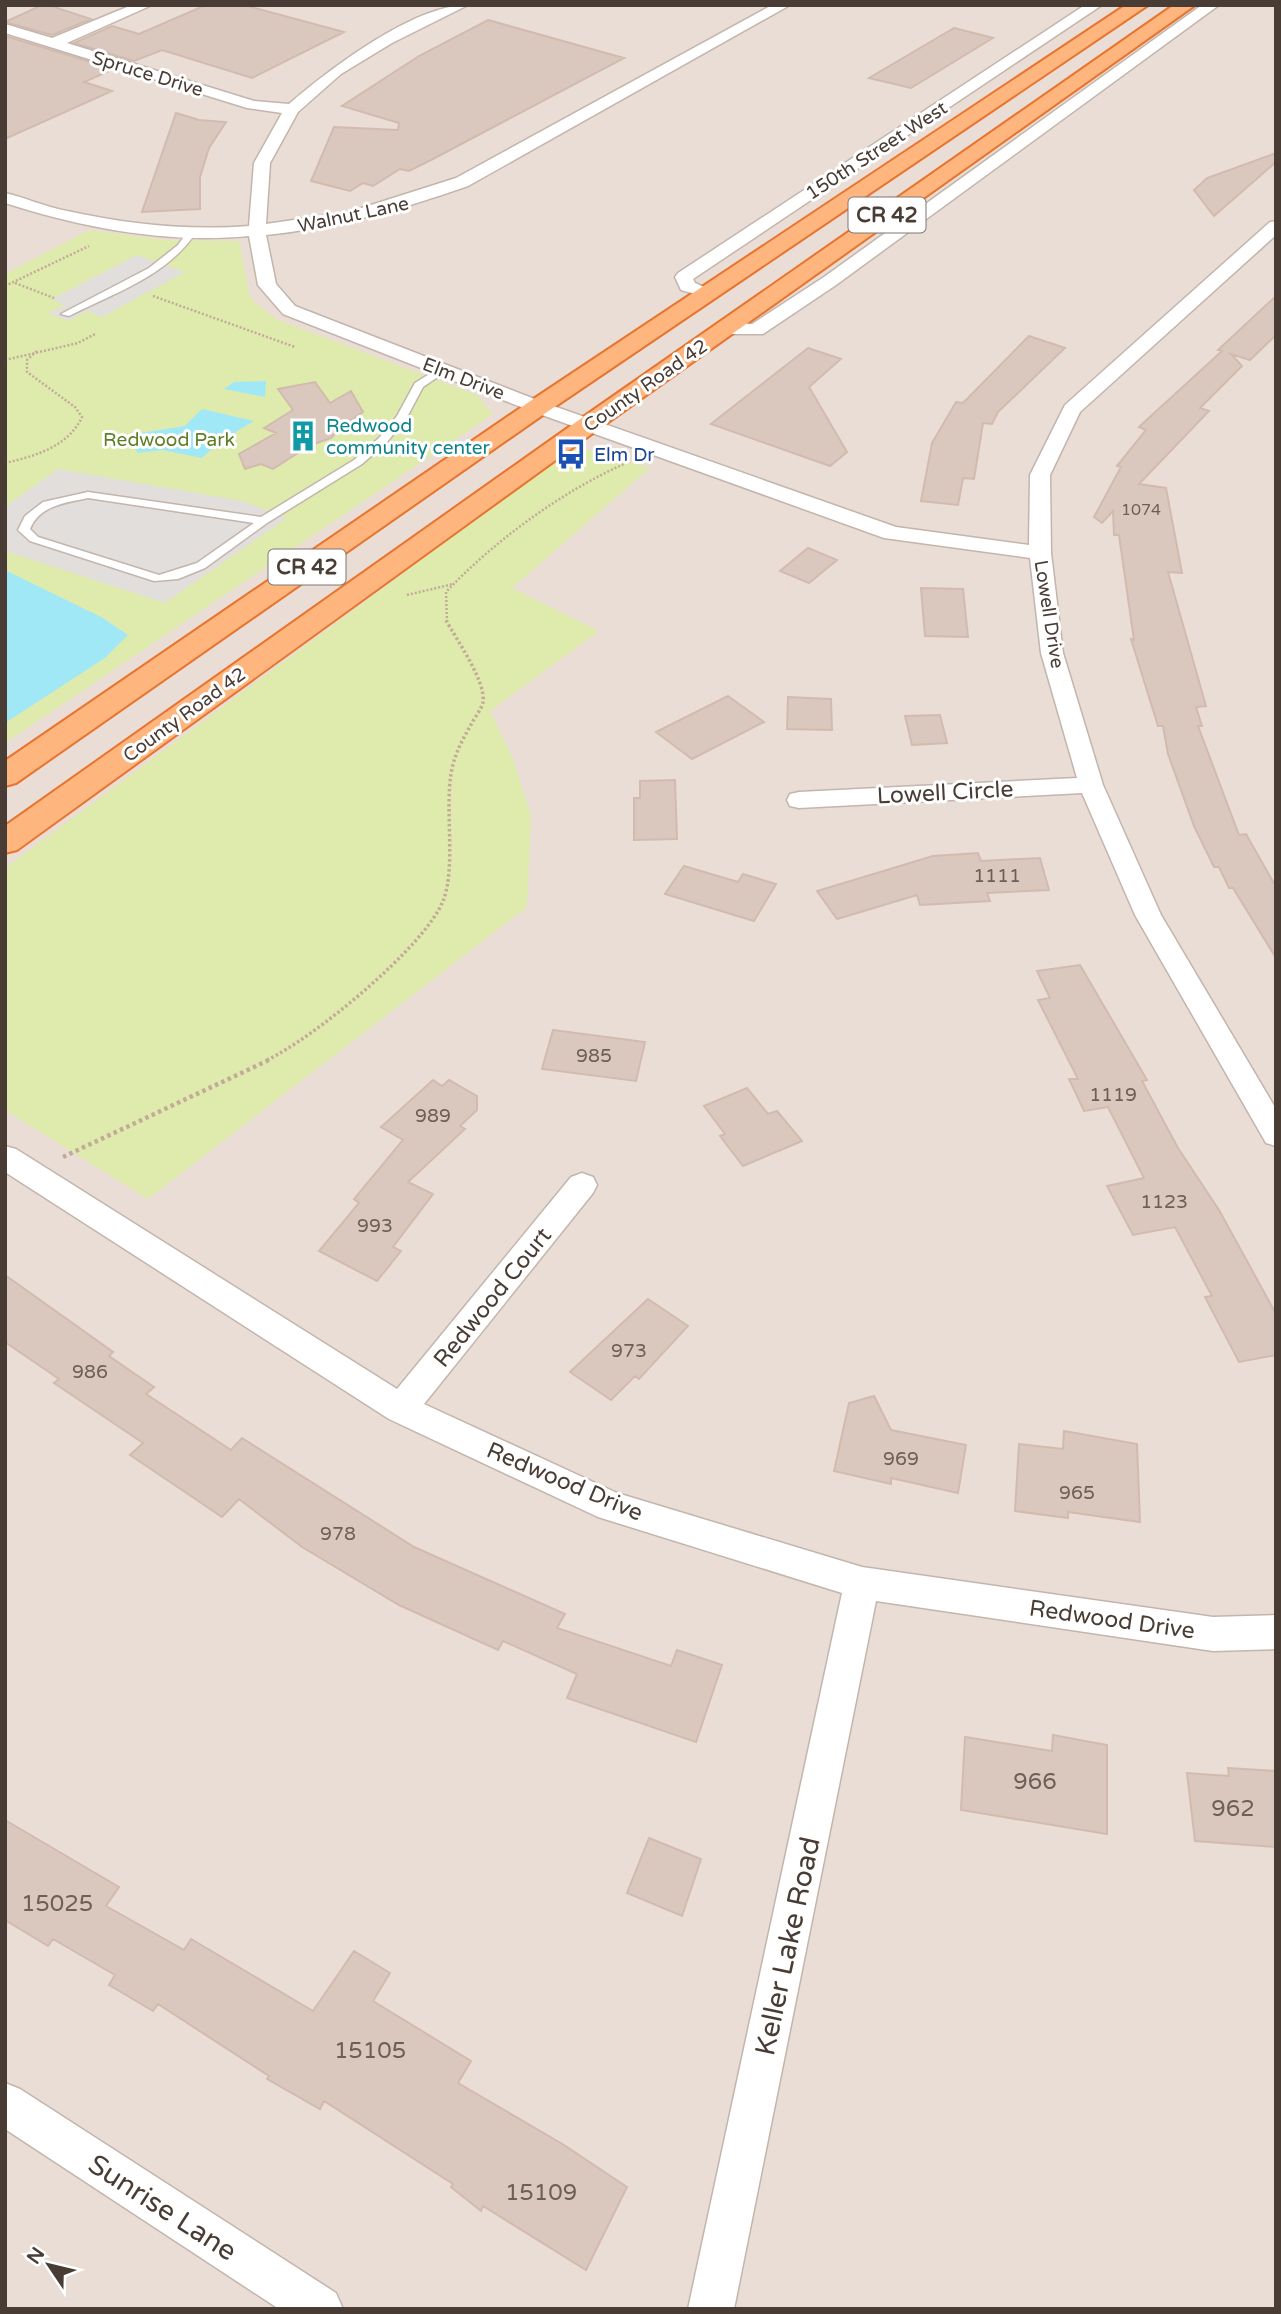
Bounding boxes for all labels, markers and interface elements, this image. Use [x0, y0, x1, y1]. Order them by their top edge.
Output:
street label: Spruce Drive [90, 47, 206, 101]
street label: 150th Street West [802, 97, 951, 205]
street label: Walnut Lane [296, 192, 411, 237]
road number: CR 42 [848, 198, 926, 232]
street label: County Road 42 [579, 335, 712, 437]
street label: Elm Drive [420, 353, 508, 405]
place label: Redwood community center [326, 415, 491, 459]
building icon: Redwood community center [286, 419, 320, 453]
park label: Redwood Park [103, 429, 235, 451]
bus stop icon: Elm Dr [554, 437, 588, 471]
place label: Elm Dr [594, 444, 655, 466]
house number: 1074 [1121, 500, 1161, 520]
road number: CR 42 [268, 550, 346, 584]
street label: Lowell Drive [1030, 558, 1068, 670]
street label: County Road 42 [119, 663, 250, 767]
street label: Lowell Circle [876, 775, 1014, 811]
house number: 1111 [973, 865, 1021, 887]
house number: 985 [576, 1045, 612, 1067]
house number: 1119 [1089, 1084, 1137, 1106]
house number: 989 [415, 1105, 451, 1127]
house number: 1123 [1140, 1191, 1188, 1213]
house number: 993 [357, 1215, 393, 1237]
street label: Redwood Court [428, 1222, 558, 1373]
house number: 973 [611, 1340, 647, 1362]
house number: 986 [72, 1361, 108, 1383]
street label: Redwood Drive [482, 1436, 647, 1527]
house number: 969 [883, 1448, 919, 1470]
house number: 965 [1059, 1482, 1095, 1504]
house number: 978 [320, 1523, 356, 1545]
street label: Redwood Drive [1027, 1595, 1197, 1645]
house number: 966 [1013, 1768, 1057, 1796]
house number: 962 [1211, 1795, 1255, 1823]
street label: Keller Lake Road [748, 1834, 828, 2059]
house number: 15025 [21, 1890, 93, 1918]
house number: 15105 [334, 2037, 406, 2065]
street label: Sunrise Lane [82, 2147, 243, 2268]
house number: 15109 [505, 2179, 577, 2207]
north arrow [14, 2230, 84, 2300]
text: N [23, 2243, 49, 2268]

